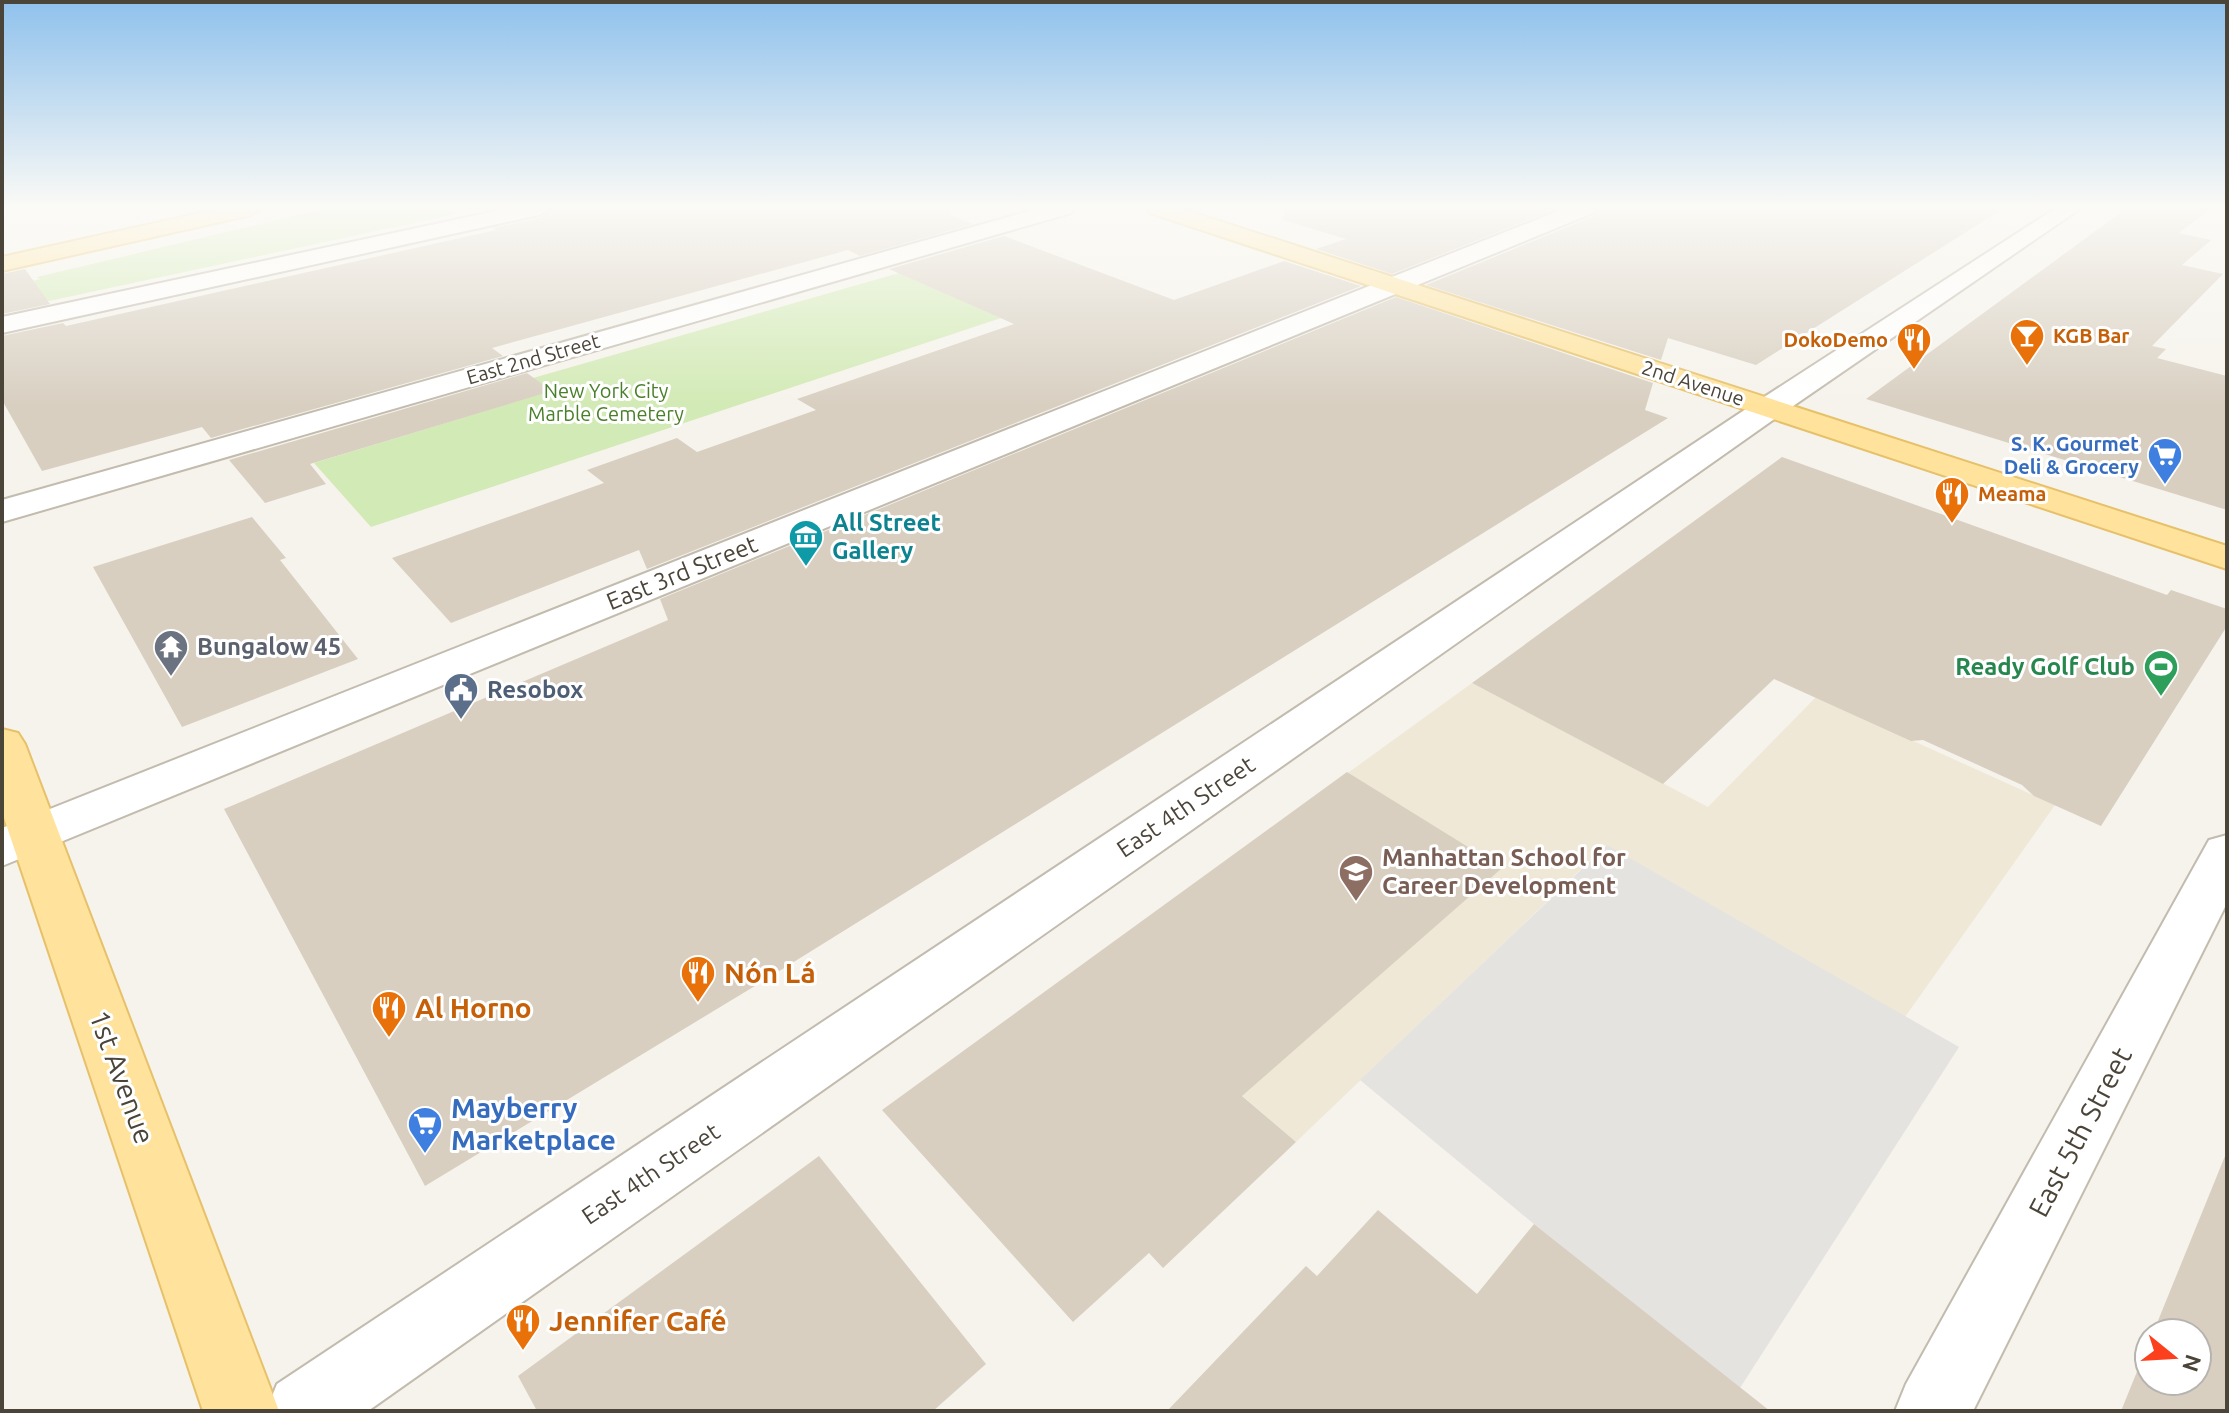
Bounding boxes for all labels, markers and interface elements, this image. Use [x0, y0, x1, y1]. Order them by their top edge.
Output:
bar icon: KGB Bar [2008, 317, 2046, 367]
restaurant icon: DokoDemo [1895, 321, 1933, 371]
place label: KGB Bar [2053, 324, 2130, 347]
street label: East 2nd Street [464, 328, 602, 389]
place label: DokoDemo [1783, 328, 1888, 351]
street label: 2nd Avenue [1639, 355, 1747, 410]
park label: New York City Marble Cemetery [528, 379, 684, 425]
place label: S. K. Gourmet Deli & Grocery [2004, 432, 2139, 478]
supermarket icon: S. K. Gourmet Deli & Grocery [2146, 436, 2184, 486]
restaurant icon: Meama [1933, 475, 1971, 525]
place label: Meama [1978, 482, 2046, 505]
place label: All Street Gallery [832, 509, 941, 564]
museum icon: All Street Gallery [787, 518, 825, 568]
street label: East 3rd Street [602, 530, 762, 615]
temple icon: Bungalow 45 [152, 628, 190, 678]
place label: Bungalow 45 [197, 633, 341, 660]
sports icon: Ready Golf Club [2142, 648, 2180, 698]
place label: Ready Golf Club [1955, 653, 2135, 680]
public building icon: Resobox [442, 671, 480, 721]
place label: Resobox [487, 676, 583, 703]
street label: East 4th Street [1112, 750, 1260, 863]
place label: Manhattan School for Career Development [1382, 844, 1626, 899]
school or university icon: Manhattan School for Career Development [1337, 853, 1375, 903]
restaurant icon: Nón Lá [679, 954, 717, 1004]
place label: Nón Lá [724, 957, 816, 988]
restaurant icon: Al Horno [370, 989, 408, 1039]
place label: Al Horno [415, 992, 532, 1023]
street label: 1st Avenue [84, 1006, 161, 1148]
street label: East 5th Street [2022, 1042, 2137, 1222]
place label: Mayberry Marketplace [451, 1092, 616, 1155]
supermarket icon: Mayberry Marketplace [406, 1105, 444, 1155]
street label: East 4th Street [577, 1117, 725, 1230]
restaurant icon: Jennifer Café [504, 1302, 542, 1352]
place label: Jennifer Café [549, 1305, 727, 1336]
north arrow [2133, 1317, 2213, 1397]
text: N [2178, 1352, 2207, 1375]

